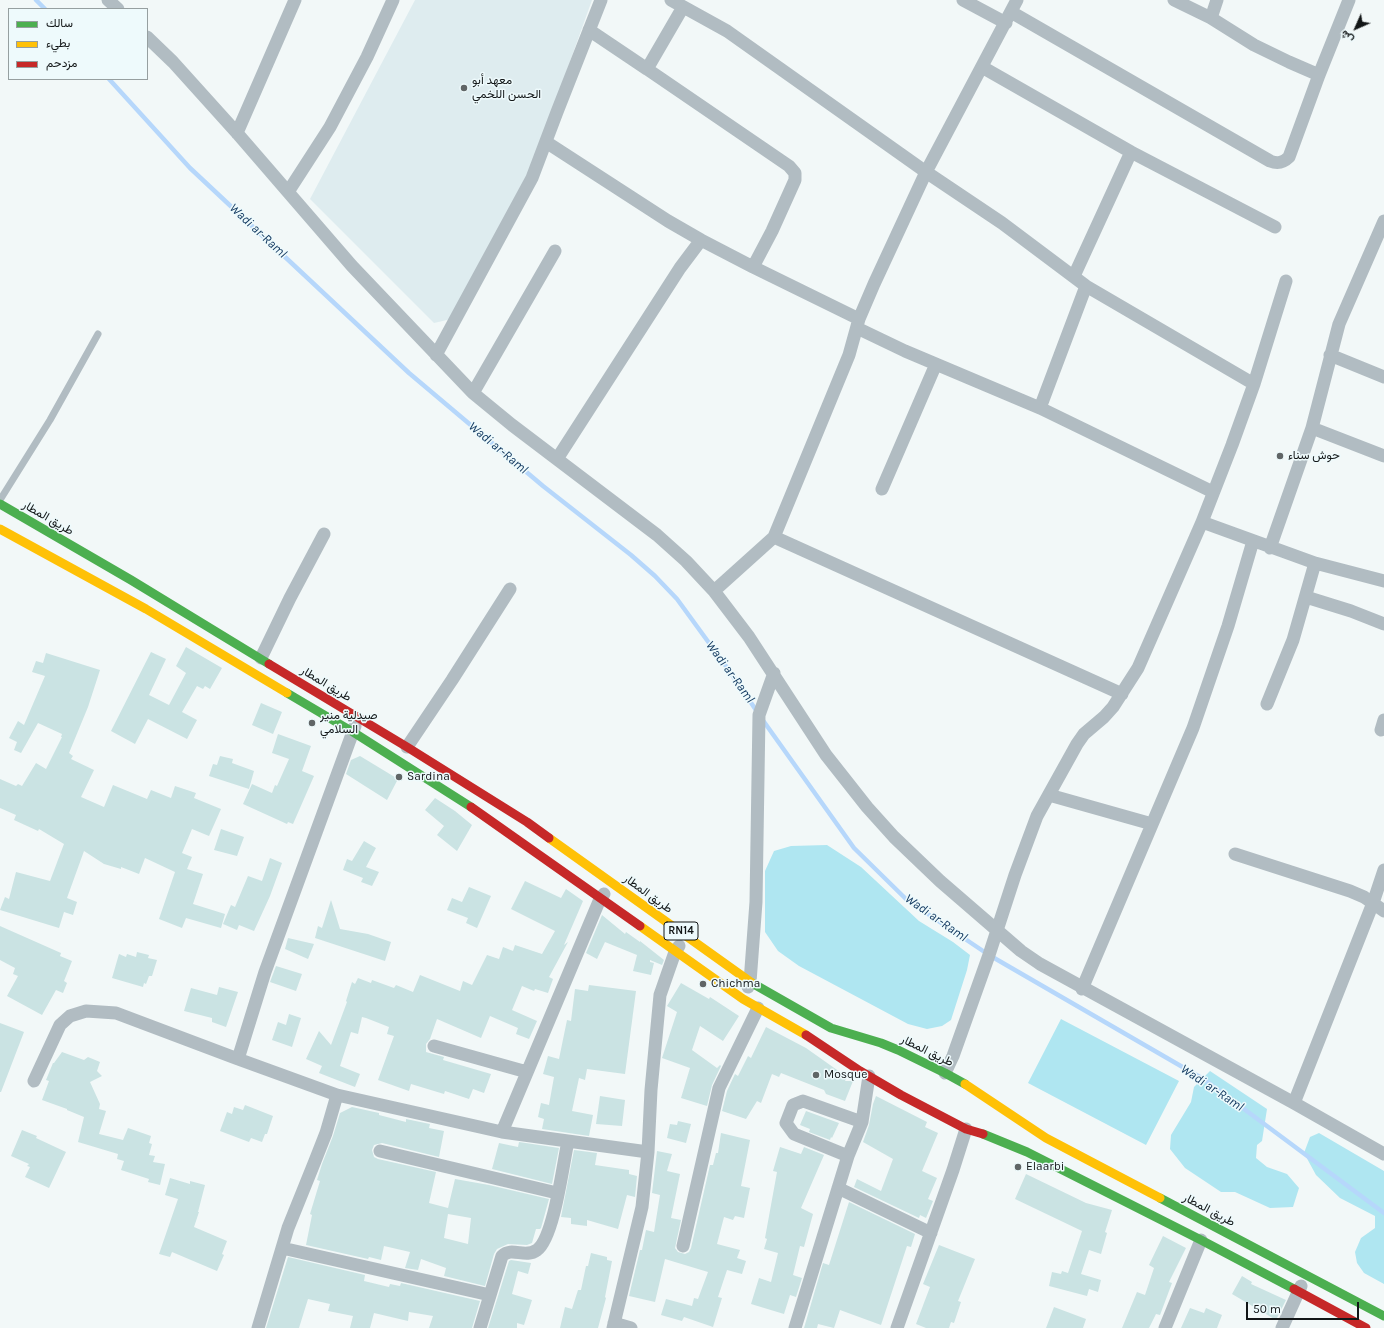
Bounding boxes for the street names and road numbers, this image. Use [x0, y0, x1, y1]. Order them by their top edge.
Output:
street label: طريق المطار [20, 498, 76, 538]
street label: طريق المطار [298, 663, 354, 705]
street label: طريق المطار [621, 871, 675, 917]
road number: RN14 [664, 922, 698, 940]
street label: طريق المطار [898, 1032, 956, 1070]
street label: طريق المطار [1181, 1190, 1237, 1230]

